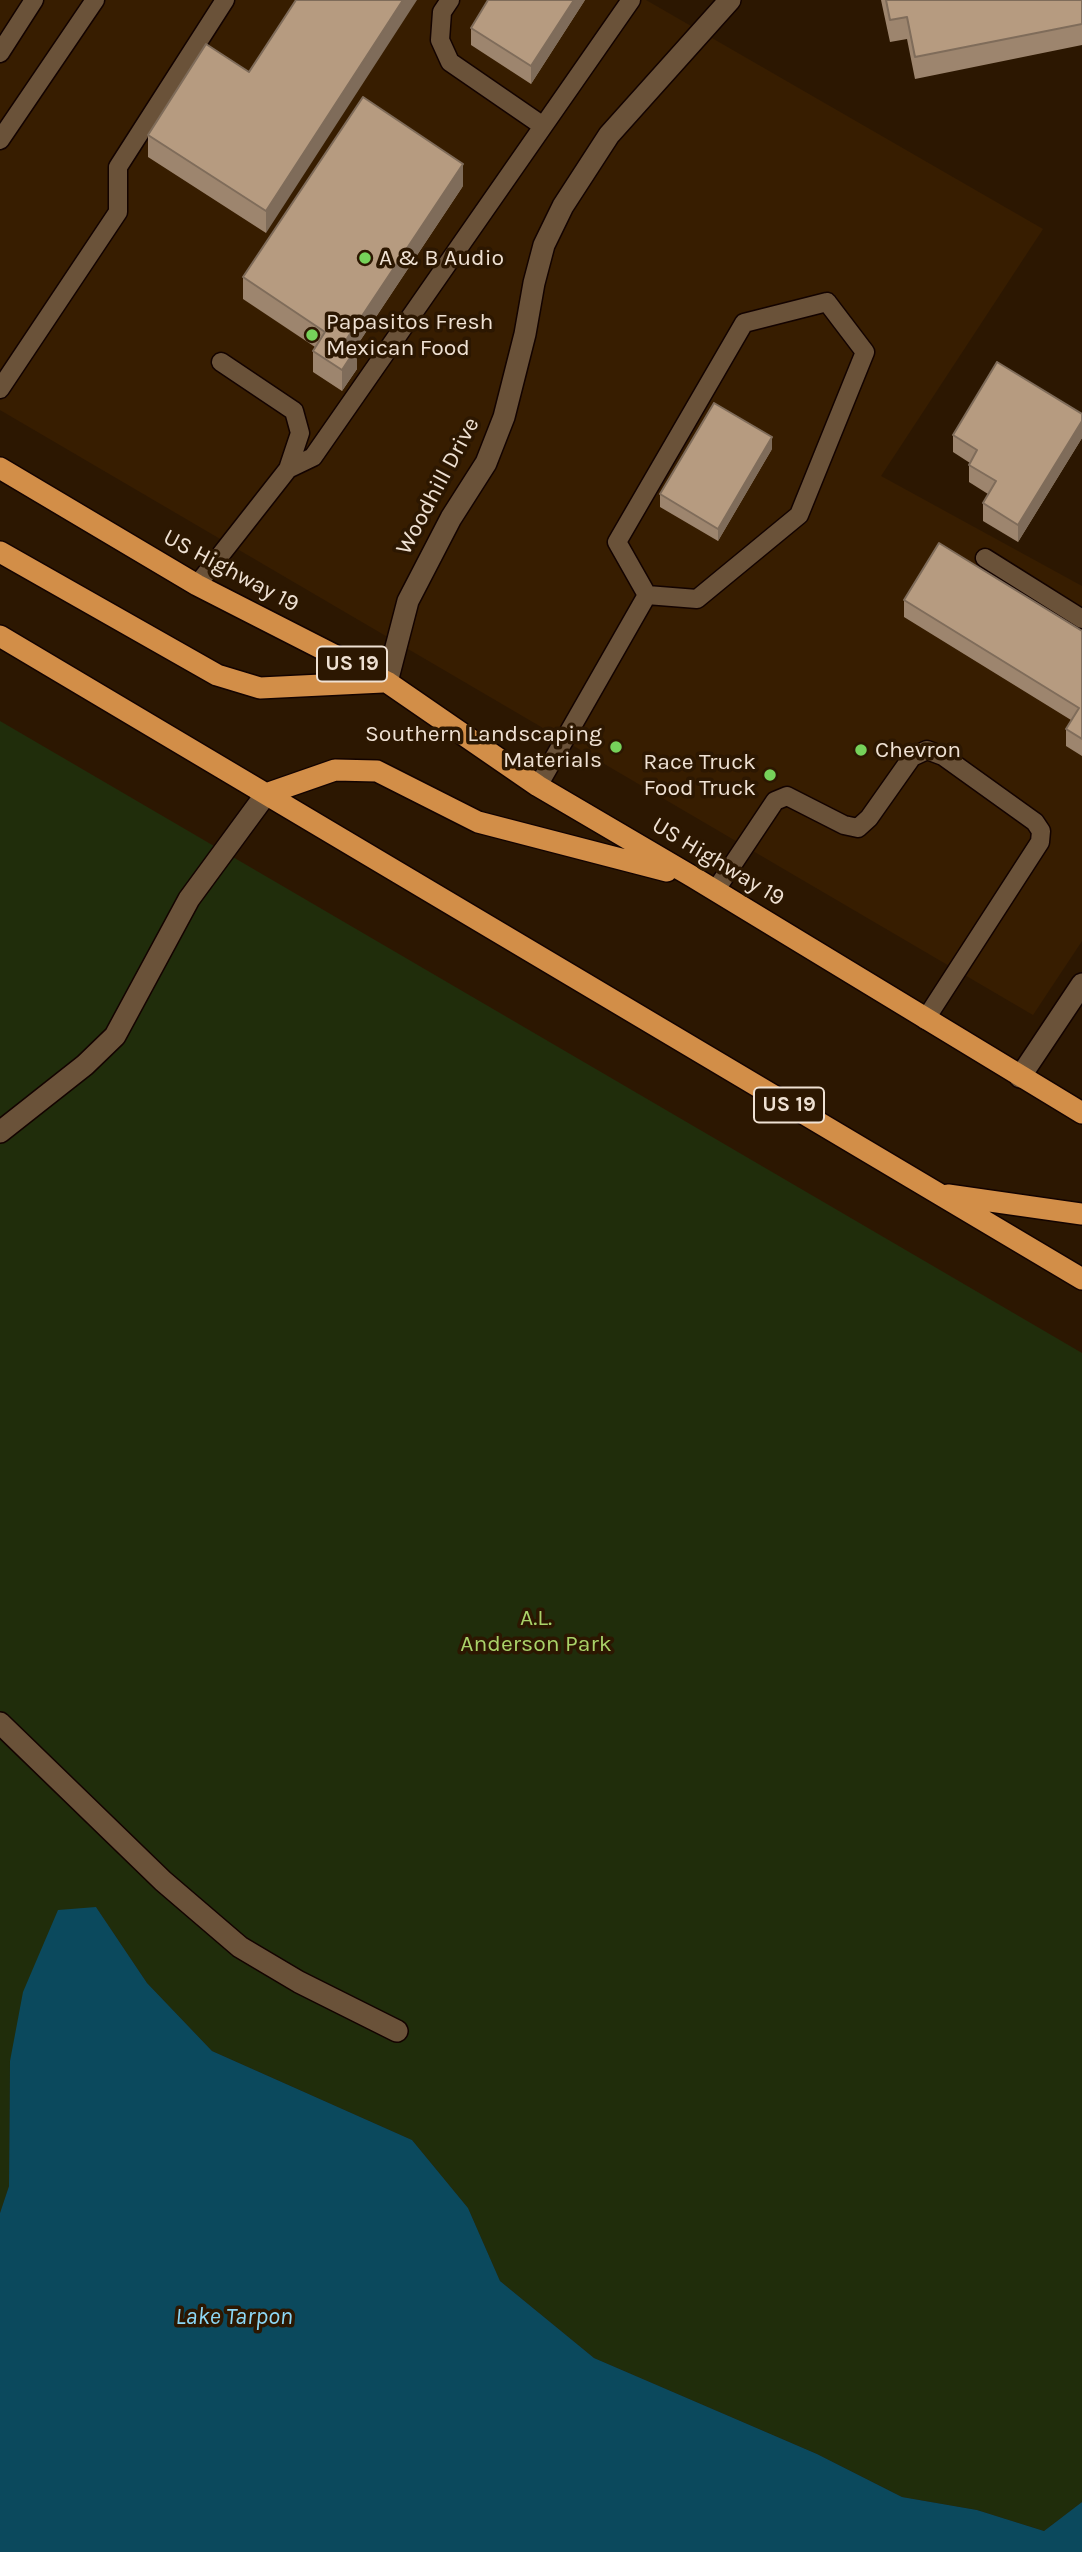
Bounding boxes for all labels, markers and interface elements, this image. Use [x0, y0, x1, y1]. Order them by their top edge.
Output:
place label: A & B Audio [379, 244, 504, 272]
marker: A & B Audio [357, 250, 373, 266]
place label: Papasitos Fresh Mexican Food [326, 308, 493, 362]
marker: Papasitos Fresh Mexican Food [304, 327, 320, 343]
street label: Woodhill Drive [390, 413, 486, 559]
street label: US Highway 19 [158, 524, 304, 618]
road number: US 19 [317, 646, 387, 682]
place label: Southern Landscaping Materials [365, 720, 602, 774]
place label: Chevron [875, 736, 961, 764]
marker: Southern Landscaping Materials [608, 739, 624, 755]
marker: Chevron [853, 742, 869, 758]
place label: Race Truck Food Truck [643, 748, 756, 802]
marker: Race Truck Food Truck [762, 767, 778, 783]
street label: US Highway 19 [647, 812, 789, 912]
road number: US 19 [754, 1088, 824, 1122]
park label: A.L. Anderson Park [460, 1604, 612, 1658]
water label: Lake Tarpon [175, 2303, 293, 2331]

